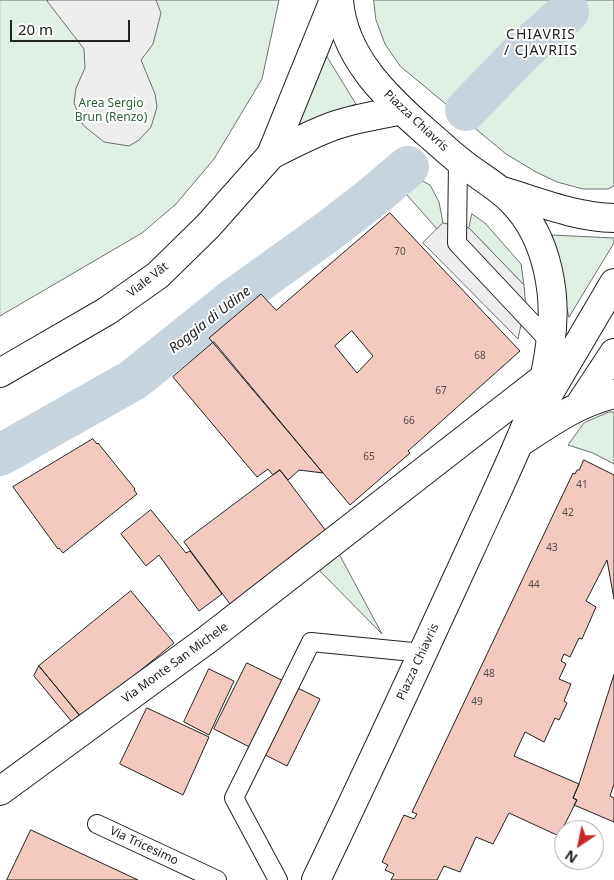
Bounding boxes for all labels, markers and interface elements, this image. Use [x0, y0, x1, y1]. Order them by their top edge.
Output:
scale bar [12, 10, 132, 42]
text: 20 m [18, 19, 53, 39]
district label: CHIAVRIS / CJAVRIIS [503, 27, 579, 59]
street label: Piazza Chiavris [381, 87, 451, 155]
park label: Area Sergio Brun (Renzo) [75, 97, 147, 125]
house number: 70 [394, 246, 406, 258]
street label: Viale Vât [125, 260, 171, 300]
water label: Roggia di Udine [166, 283, 254, 357]
house number: 68 [474, 350, 486, 362]
house number: 67 [435, 385, 447, 397]
house number: 66 [403, 415, 415, 427]
house number: 65 [363, 451, 375, 463]
house number: 41 [576, 479, 588, 491]
house number: 42 [562, 507, 574, 519]
house number: 43 [546, 542, 558, 554]
house number: 44 [528, 579, 540, 591]
street label: Via Monte San Michele [119, 620, 231, 706]
street label: Piazza Chiavris [394, 621, 442, 703]
house number: 48 [483, 668, 495, 680]
house number: 49 [471, 696, 483, 708]
north arrow [554, 820, 604, 870]
street label: Via Tricesimo [107, 824, 181, 868]
text: N [561, 846, 581, 868]

